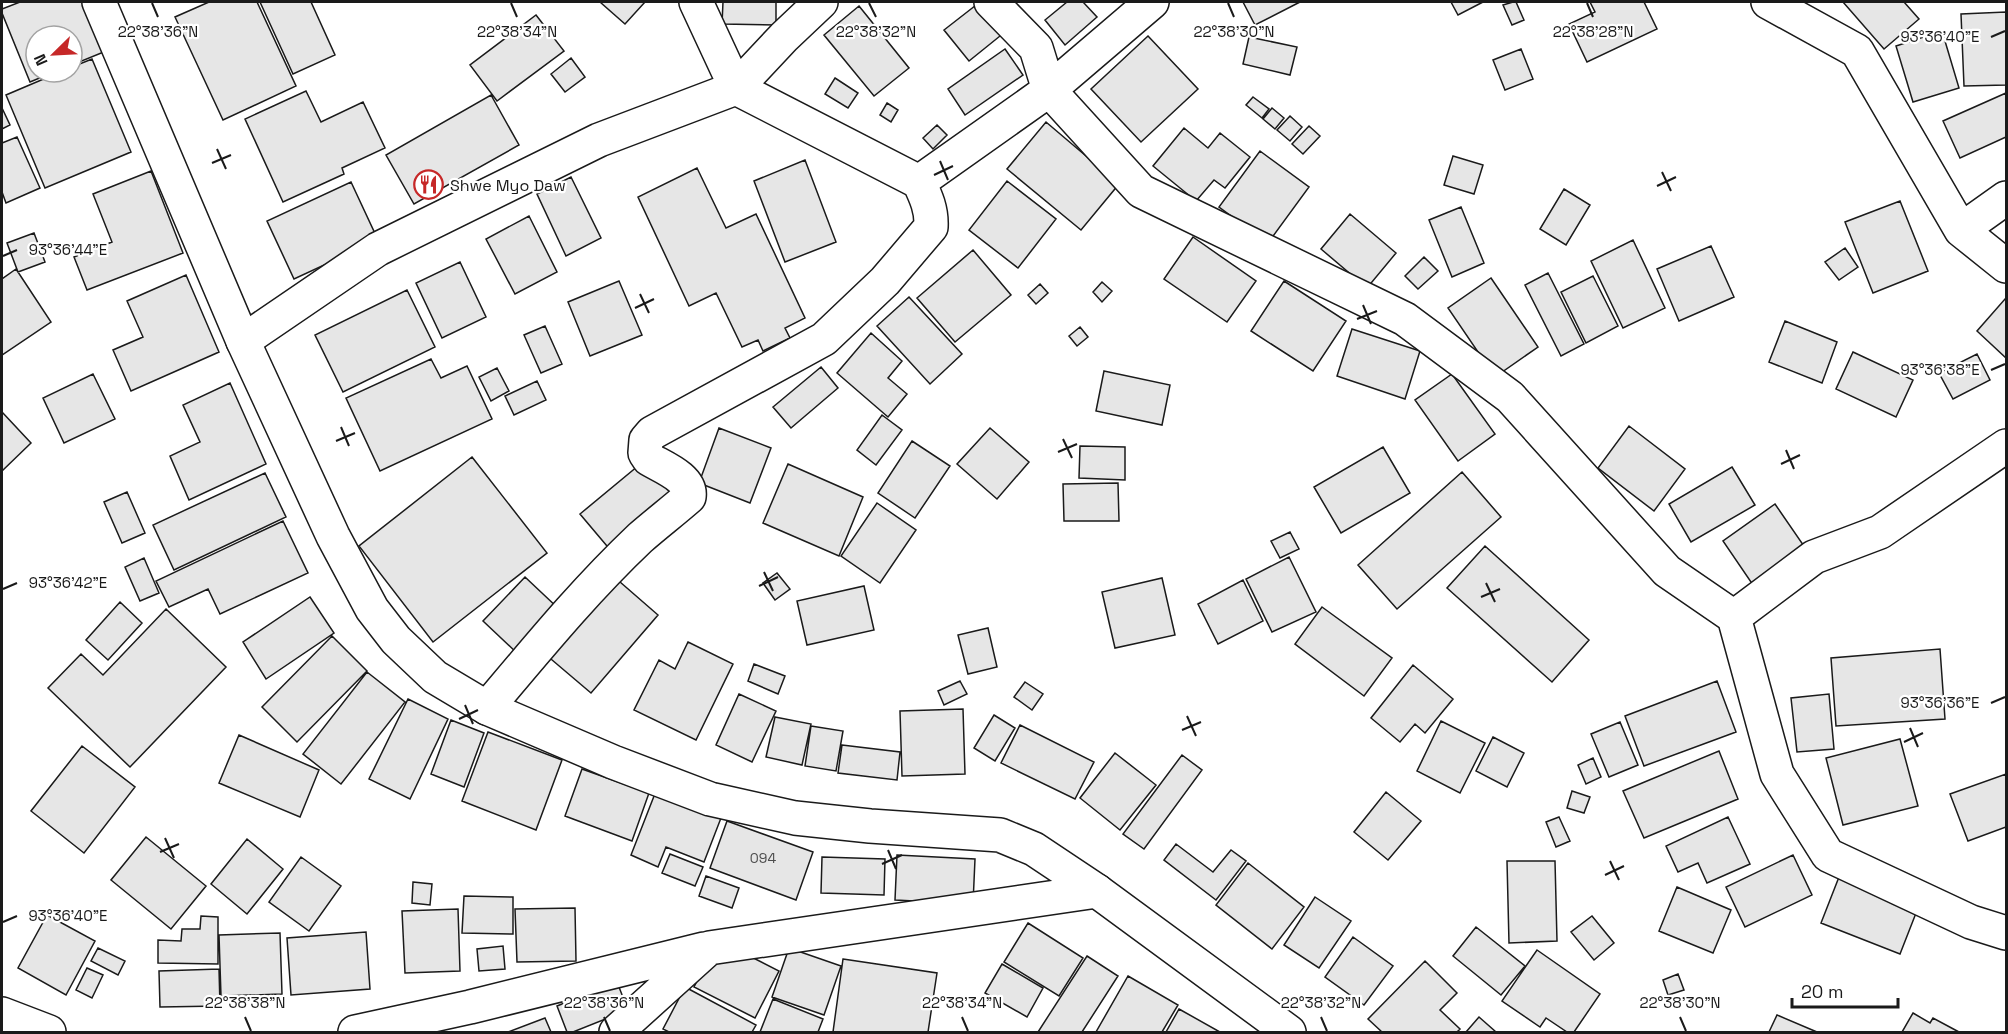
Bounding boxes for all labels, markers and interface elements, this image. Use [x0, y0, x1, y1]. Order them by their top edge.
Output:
text: 22°38'36"N [118, 22, 198, 41]
text: 22°38'34"N [477, 22, 557, 41]
text: 22°38'32"N [836, 22, 916, 41]
text: 22°38'30"N [1194, 22, 1275, 41]
text: 22°38'28"N [1553, 22, 1633, 41]
north arrow [24, 24, 84, 84]
text: 93°36'40"E [1900, 27, 1980, 46]
text: N [29, 51, 53, 69]
restaurant icon: Shwe Myo Daw [413, 169, 445, 201]
place label: Shwe Myo Daw [450, 175, 566, 196]
text: 93°36'44"E [29, 240, 107, 259]
text: 93°36'38"E [1900, 360, 1980, 379]
text: 93°36'42"E [29, 573, 107, 592]
text: 93°36'36"E [1900, 693, 1980, 712]
house number: 094 [750, 849, 776, 867]
text: 93°36'40"E [28, 906, 108, 925]
scale bar [1792, 971, 1898, 1009]
text: 20 m [1801, 980, 1844, 1003]
text: 22°38'38"N [205, 993, 285, 1012]
text: 22°38'36"N [564, 993, 644, 1012]
text: 22°38'34"N [922, 993, 1002, 1012]
text: 22°38'32"N [1281, 993, 1361, 1012]
text: 22°38'30"N [1640, 993, 1721, 1012]

